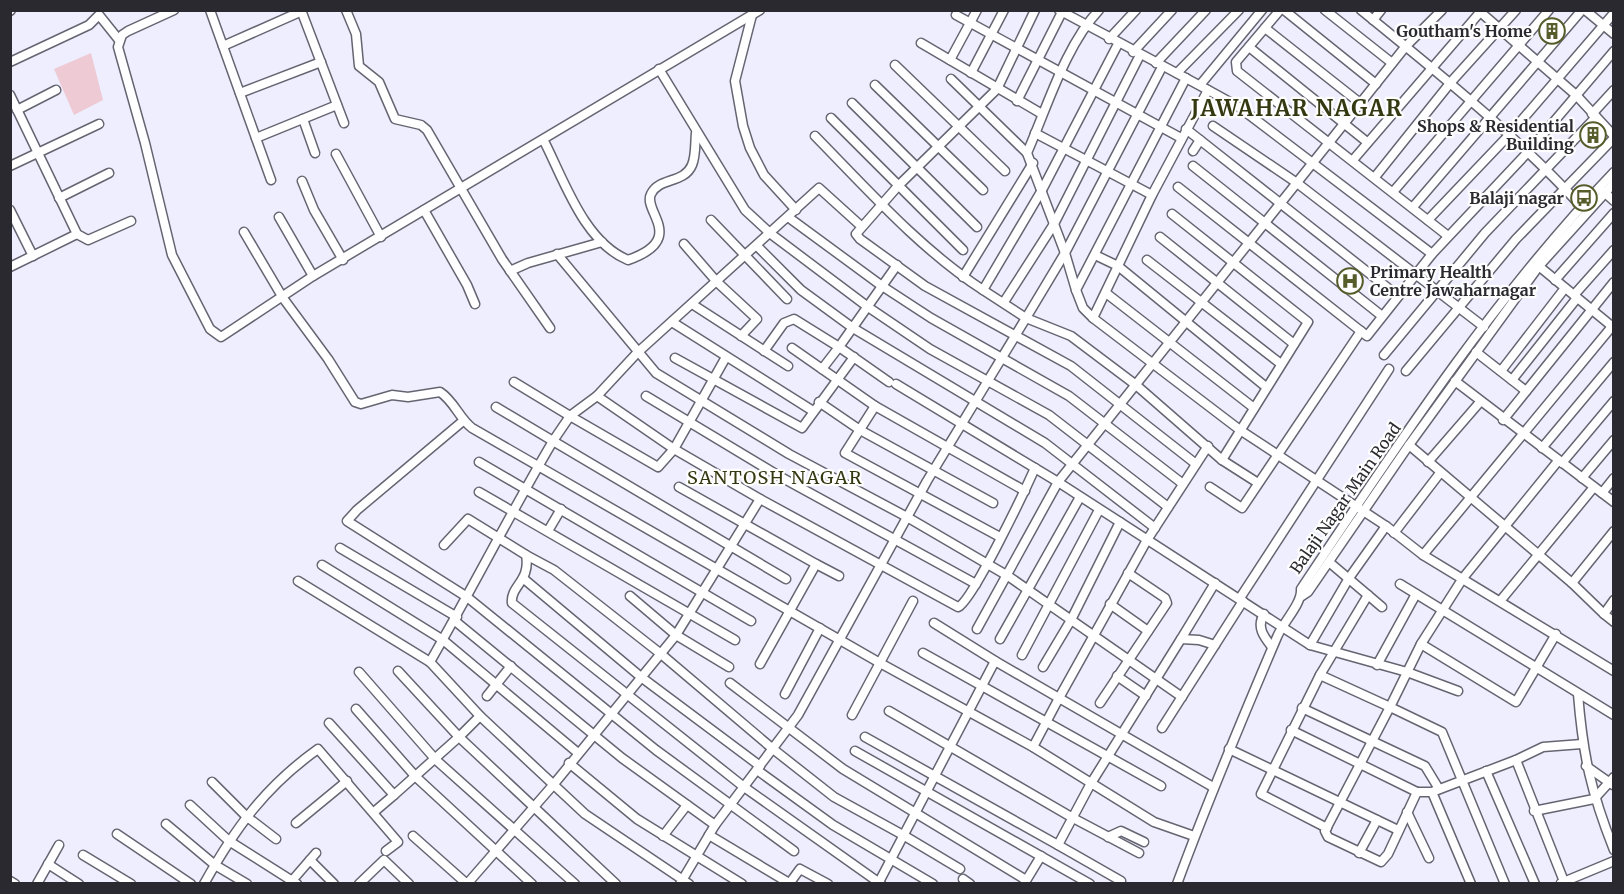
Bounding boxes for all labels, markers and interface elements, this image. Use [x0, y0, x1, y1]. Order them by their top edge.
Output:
building icon: Goutham's Home [1537, 16, 1567, 46]
place label: Goutham's Home [1396, 21, 1532, 41]
district label: JAWAHAR NAGAR [1190, 94, 1403, 122]
place label: Shops & Residential Building [1417, 116, 1574, 154]
building icon: Shops & Residential Building [1578, 120, 1608, 150]
bus stop icon: Balaji nagar [1569, 183, 1599, 213]
place label: Balaji nagar [1469, 188, 1565, 208]
place label: Primary Health Centre Jawaharnagar [1370, 262, 1537, 300]
hospital icon: Primary Health Centre Jawaharnagar [1335, 266, 1365, 296]
street label: Balaji Nagar Main Road [1285, 418, 1405, 577]
district label: SANTOSH NAGAR [687, 466, 863, 489]

